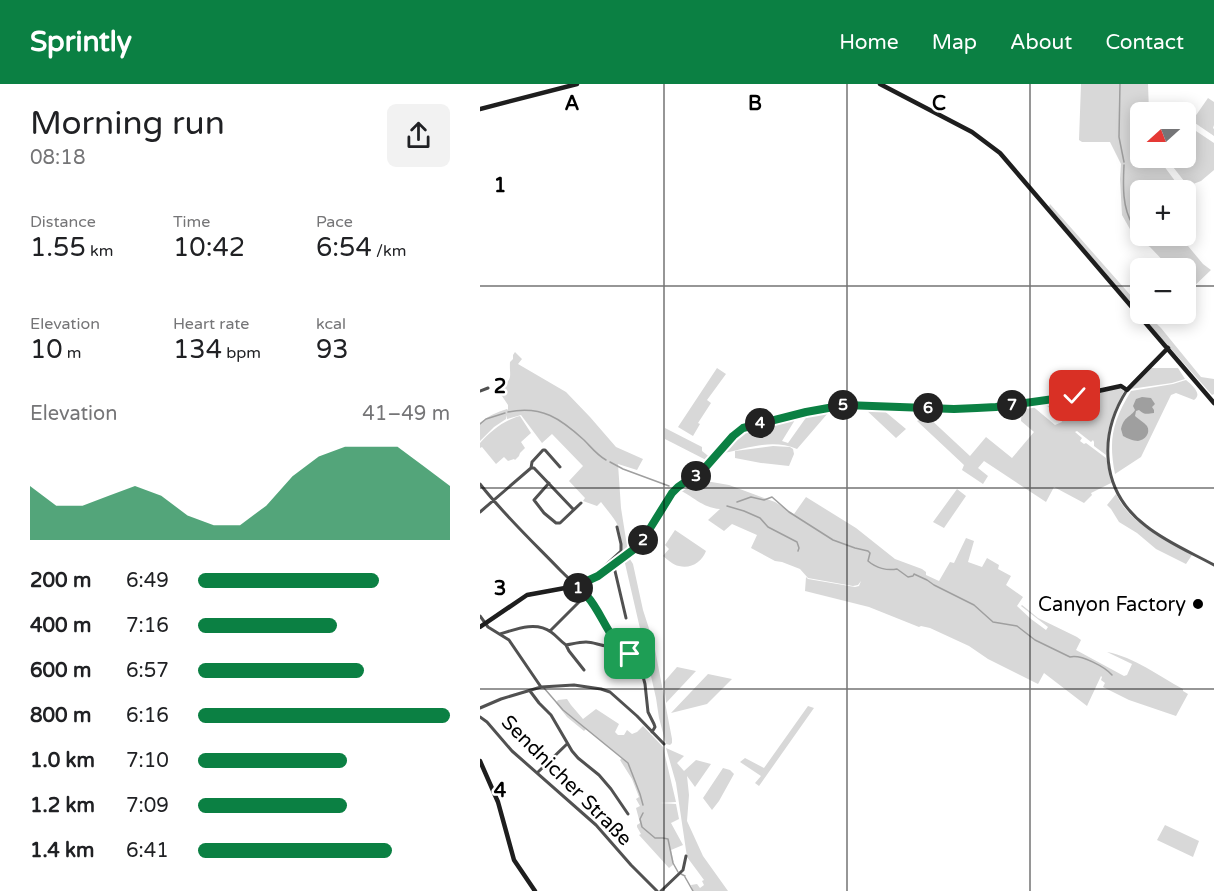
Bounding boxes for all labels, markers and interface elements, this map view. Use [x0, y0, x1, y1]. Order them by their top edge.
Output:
text: Sprintly [30, 25, 132, 59]
text: Home [839, 30, 899, 55]
text: Map [932, 30, 977, 55]
text: About [1010, 30, 1072, 55]
text: Contact [1105, 30, 1184, 55]
text: A [565, 92, 580, 116]
text: B [748, 92, 762, 116]
text: C [932, 92, 946, 116]
north arrow [1130, 102, 1196, 168]
map controls [1130, 102, 1196, 324]
text: Morning run [30, 104, 225, 143]
button: share [387, 104, 450, 167]
text: 08:18 [30, 146, 85, 170]
text: 1 [494, 174, 506, 198]
button: + [1130, 180, 1196, 246]
text: Distance [30, 212, 96, 232]
text: Time [173, 212, 210, 232]
text: Pace [316, 212, 353, 232]
text: 1.55 [30, 232, 86, 263]
text: 10:42 [173, 232, 245, 263]
text: 6:54 [316, 232, 372, 263]
text: km [86, 241, 113, 261]
text: /km [372, 241, 406, 261]
button: − [1130, 258, 1196, 324]
text: Elevation [30, 314, 100, 334]
text: Heart rate [173, 314, 249, 334]
text: kcal [316, 314, 346, 334]
text: 10 [30, 334, 63, 365]
text: 134 [173, 334, 222, 365]
text: 93 [316, 334, 349, 365]
text: m [63, 343, 82, 363]
text: bpm [222, 343, 261, 363]
pin [1049, 370, 1100, 421]
text: 2 [494, 375, 506, 399]
icon: check [1058, 379, 1091, 412]
pin: 5 [828, 390, 858, 420]
pin: 7 [997, 390, 1027, 420]
pin: 6 [913, 393, 943, 423]
text: 5 [838, 395, 848, 415]
text: 7 [1007, 395, 1017, 415]
text: 6 [923, 398, 933, 418]
text: Elevation [30, 402, 117, 426]
text: 41–49 m [362, 402, 450, 426]
pin: 4 [745, 408, 775, 438]
text: 4 [755, 413, 765, 433]
pin: 3 [681, 461, 711, 491]
text: 3 [691, 466, 701, 486]
pin: 2 [628, 525, 658, 555]
text: 2 [638, 530, 648, 550]
text: 200 m [30, 569, 91, 593]
text: 6:49 [126, 569, 169, 593]
pin: 1 [563, 573, 593, 603]
text: 3 [494, 577, 506, 601]
text: 1 [573, 578, 583, 598]
place label: Canyon Factory [1038, 593, 1186, 617]
marker: Canyon Factory [1191, 597, 1205, 611]
text: 400 m [30, 614, 91, 638]
text: 7:16 [126, 614, 169, 638]
pin [604, 628, 655, 679]
icon: arrive [613, 637, 646, 670]
text: 600 m [30, 659, 91, 683]
text: 6:57 [126, 659, 169, 683]
text: 800 m [30, 704, 91, 728]
text: 6:16 [126, 704, 169, 728]
street label: Sendnicher Straße [496, 711, 636, 851]
text: 1.0 km [30, 749, 95, 773]
text: 7:10 [126, 749, 169, 773]
text: 4 [494, 779, 507, 803]
text: 1.2 km [30, 794, 95, 818]
text: 7:09 [126, 794, 169, 818]
text: 1.4 km [30, 839, 94, 863]
text: 6:41 [126, 839, 169, 863]

